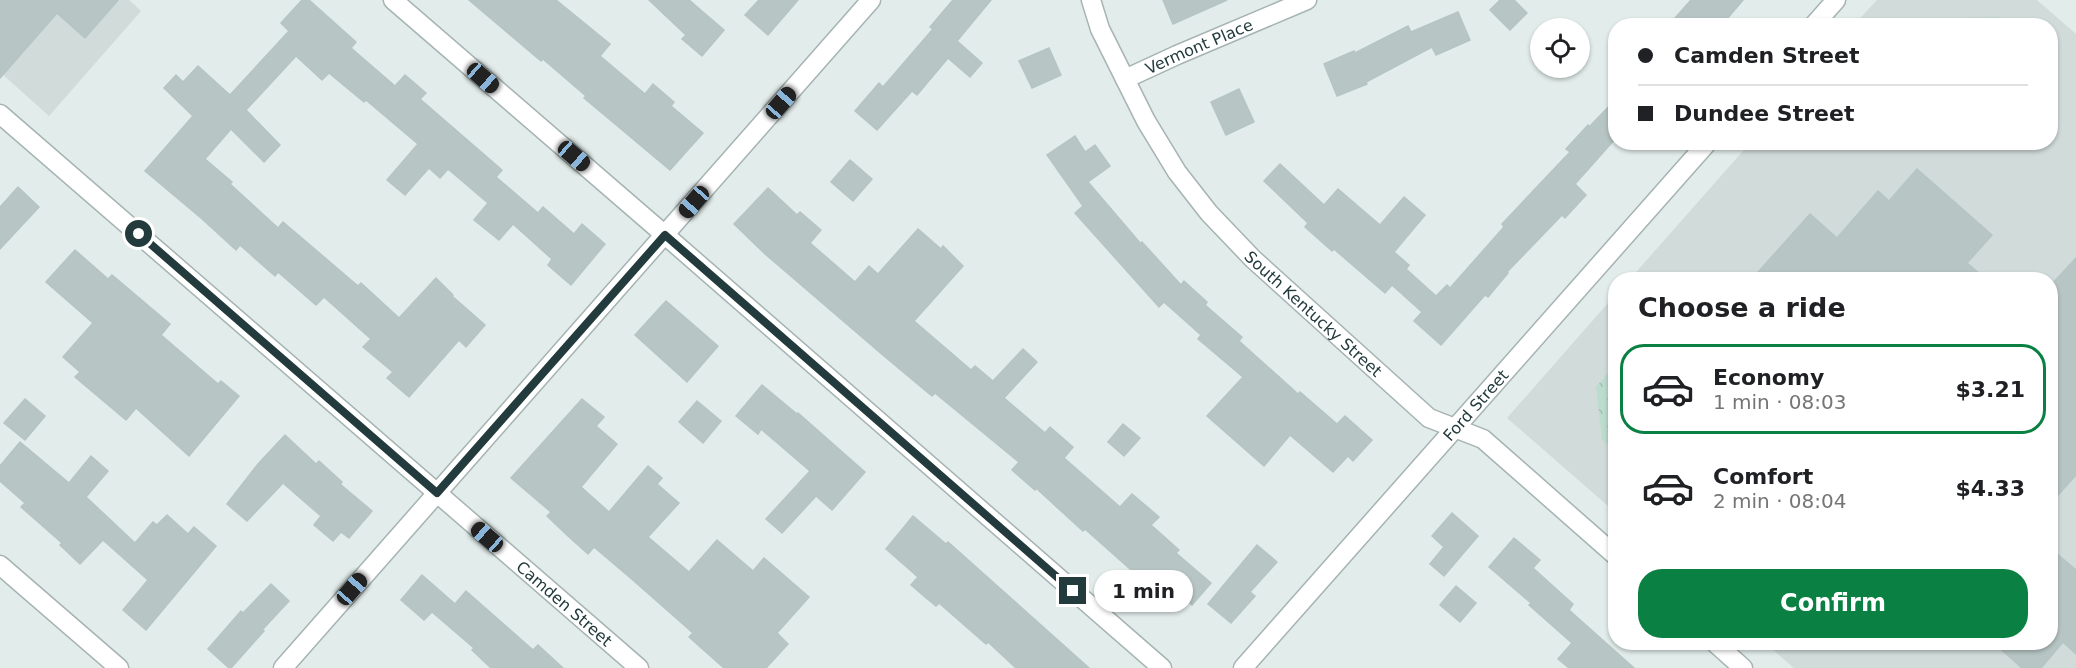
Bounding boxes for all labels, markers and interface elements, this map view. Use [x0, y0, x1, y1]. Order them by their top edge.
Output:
street label: Vermont Place [1142, 15, 1256, 78]
map controls [1530, 18, 1590, 78]
button: locate [1530, 18, 1590, 78]
text: Camden Street [1674, 43, 1859, 68]
car [464, 59, 502, 97]
car [762, 84, 800, 122]
text: Dundee Street [1674, 101, 1854, 126]
car [555, 137, 593, 175]
car [675, 183, 713, 221]
route start [125, 220, 152, 247]
street label: South Kentucky Street [1240, 247, 1386, 381]
text: Choose a ride [1638, 292, 1846, 323]
icon: car [1641, 362, 1695, 416]
text: Economy [1713, 365, 1824, 390]
street label: Ford Street [1439, 366, 1512, 445]
text: $3.21 [1955, 377, 2025, 402]
text: 1 min · 08:03 [1713, 390, 1847, 414]
icon: car [1641, 461, 1695, 515]
text: Comfort [1713, 464, 1813, 489]
text: $4.33 [1955, 476, 2025, 501]
text: 2 min · 08:04 [1713, 489, 1847, 513]
car [468, 518, 506, 556]
street label: Camden Street [512, 557, 616, 650]
button: Confirm [1638, 569, 2028, 638]
car [333, 570, 371, 608]
callout: 1 min [1094, 570, 1193, 612]
route end [1059, 577, 1086, 604]
text: 1 min [1112, 579, 1175, 603]

